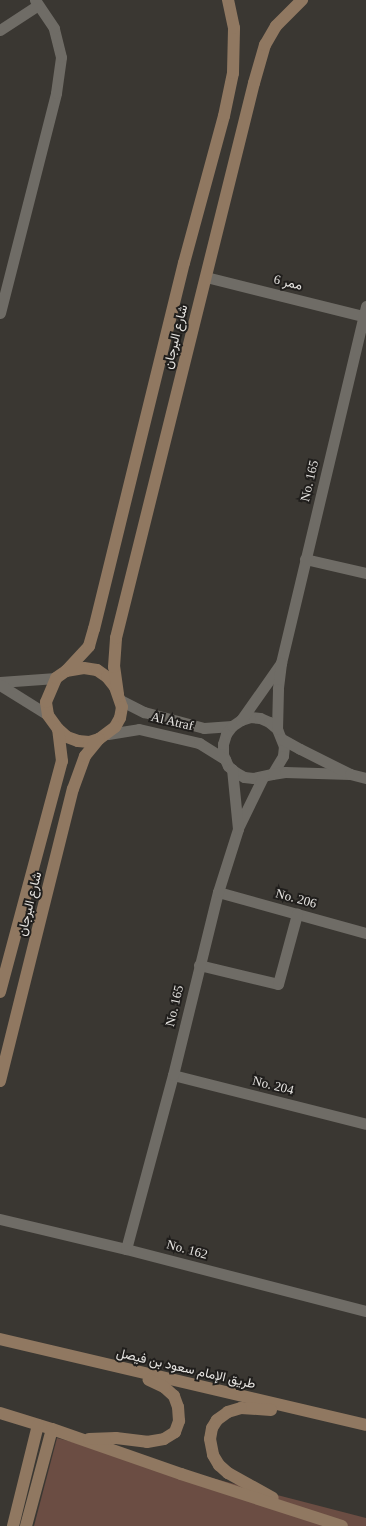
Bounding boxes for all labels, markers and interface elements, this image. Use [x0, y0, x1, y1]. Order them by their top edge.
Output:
street label: ممر 6 [272, 272, 304, 294]
street label: شارع البرجان [160, 303, 192, 371]
street label: No. 165 [298, 459, 322, 503]
street label: Al Atraf [149, 709, 195, 735]
street label: شارع البرجان [14, 870, 46, 938]
street label: No. 206 [274, 886, 318, 912]
street label: No. 165 [163, 984, 187, 1028]
street label: No. 204 [251, 1073, 295, 1099]
street label: No. 162 [165, 1237, 209, 1263]
street label: طريق الإمام سعود بن فيصل [115, 1345, 257, 1393]

